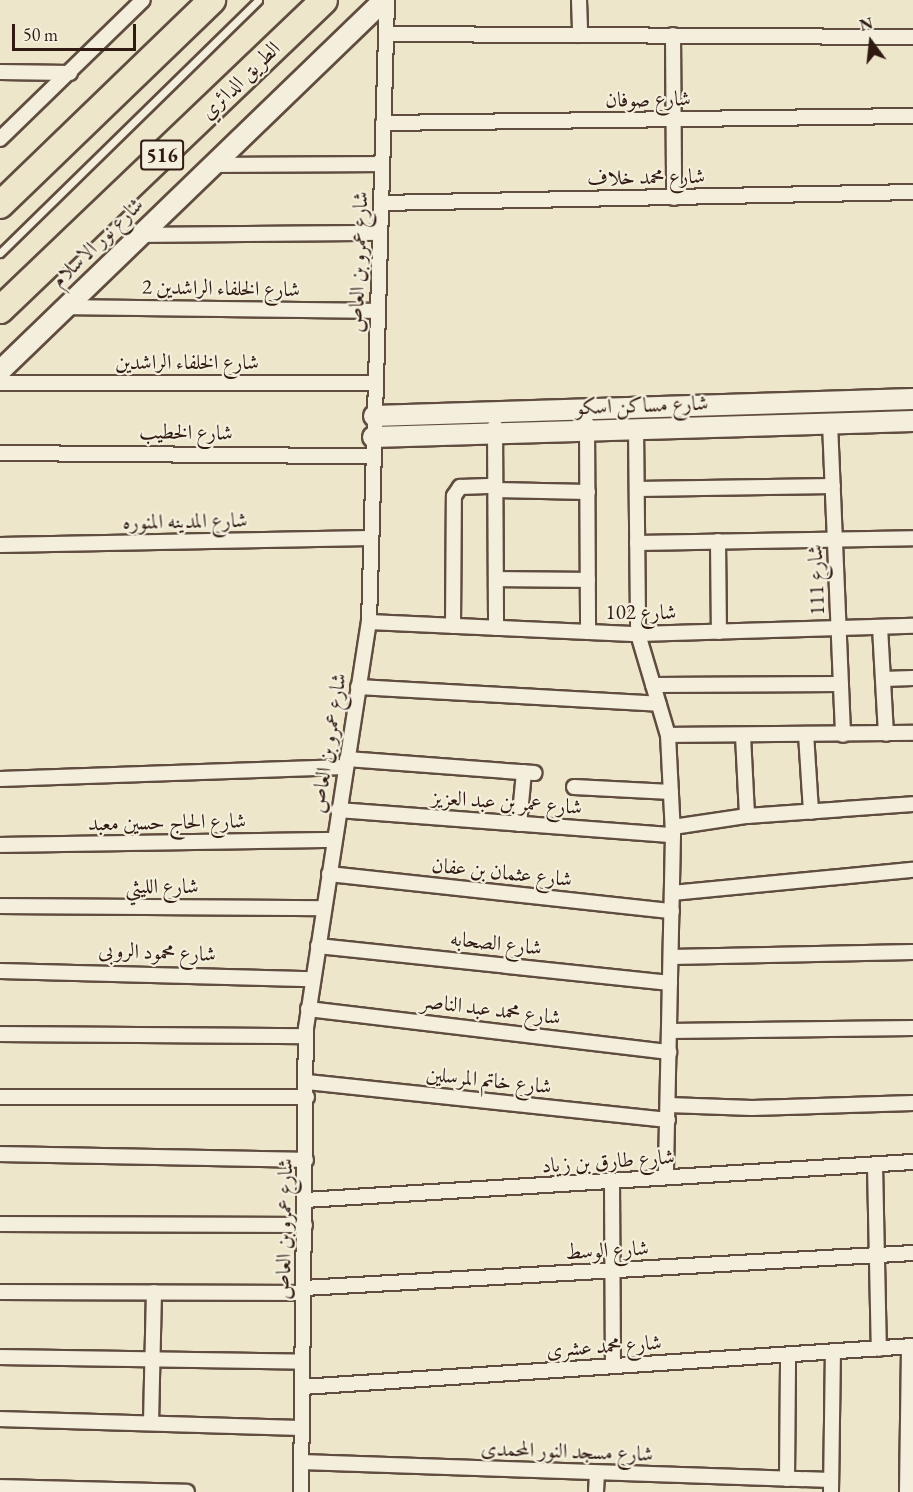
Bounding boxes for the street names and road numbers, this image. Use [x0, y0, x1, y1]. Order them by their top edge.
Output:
street label: الطريق الدائري [195, 36, 285, 124]
street label: شارع صوفان [605, 86, 691, 112]
road number: 516 [140, 138, 184, 172]
street label: شارع محمد خلاف [587, 163, 705, 191]
street label: شارع عمرو بن العاص [343, 191, 373, 333]
street label: شارع نور الاسلام [46, 192, 148, 292]
street label: شارع الخلفاء الراشدين 2 [142, 274, 300, 302]
street label: شارع الخلفاء الراشدين [115, 349, 259, 375]
street label: شارع مساكن اسكو [575, 390, 709, 420]
street label: شارع الخطيب [139, 419, 233, 445]
street label: شارع المدينه المنوره [122, 507, 248, 535]
street label: شارع 111 [802, 544, 830, 616]
street label: شارع 102 [606, 599, 676, 625]
street label: شارع عمرو بن العاص [304, 671, 352, 815]
street label: شارع عمر بن عبد العزيز [431, 784, 583, 820]
street label: شارع الحاج حسين معبد [88, 808, 246, 836]
street label: شارع عثمان بن عفان [430, 852, 574, 892]
street label: شارع الليثي [125, 873, 199, 899]
street label: شارع الصحابه [449, 926, 543, 960]
street label: شارع محمود الروبى [98, 937, 216, 967]
street label: شارع محمد عبد الناصر [420, 988, 562, 1030]
street label: شارع خاتم المرسلين [425, 1061, 553, 1099]
street label: شارع طارق بن زياد [541, 1144, 675, 1178]
street label: شارع عمرو بن العاص [270, 1158, 298, 1300]
street label: شارع الوسط [564, 1235, 650, 1265]
street label: شارع محمد عشرى [545, 1329, 663, 1363]
street label: شارع مسجد النور المحمدى [480, 1435, 654, 1467]

